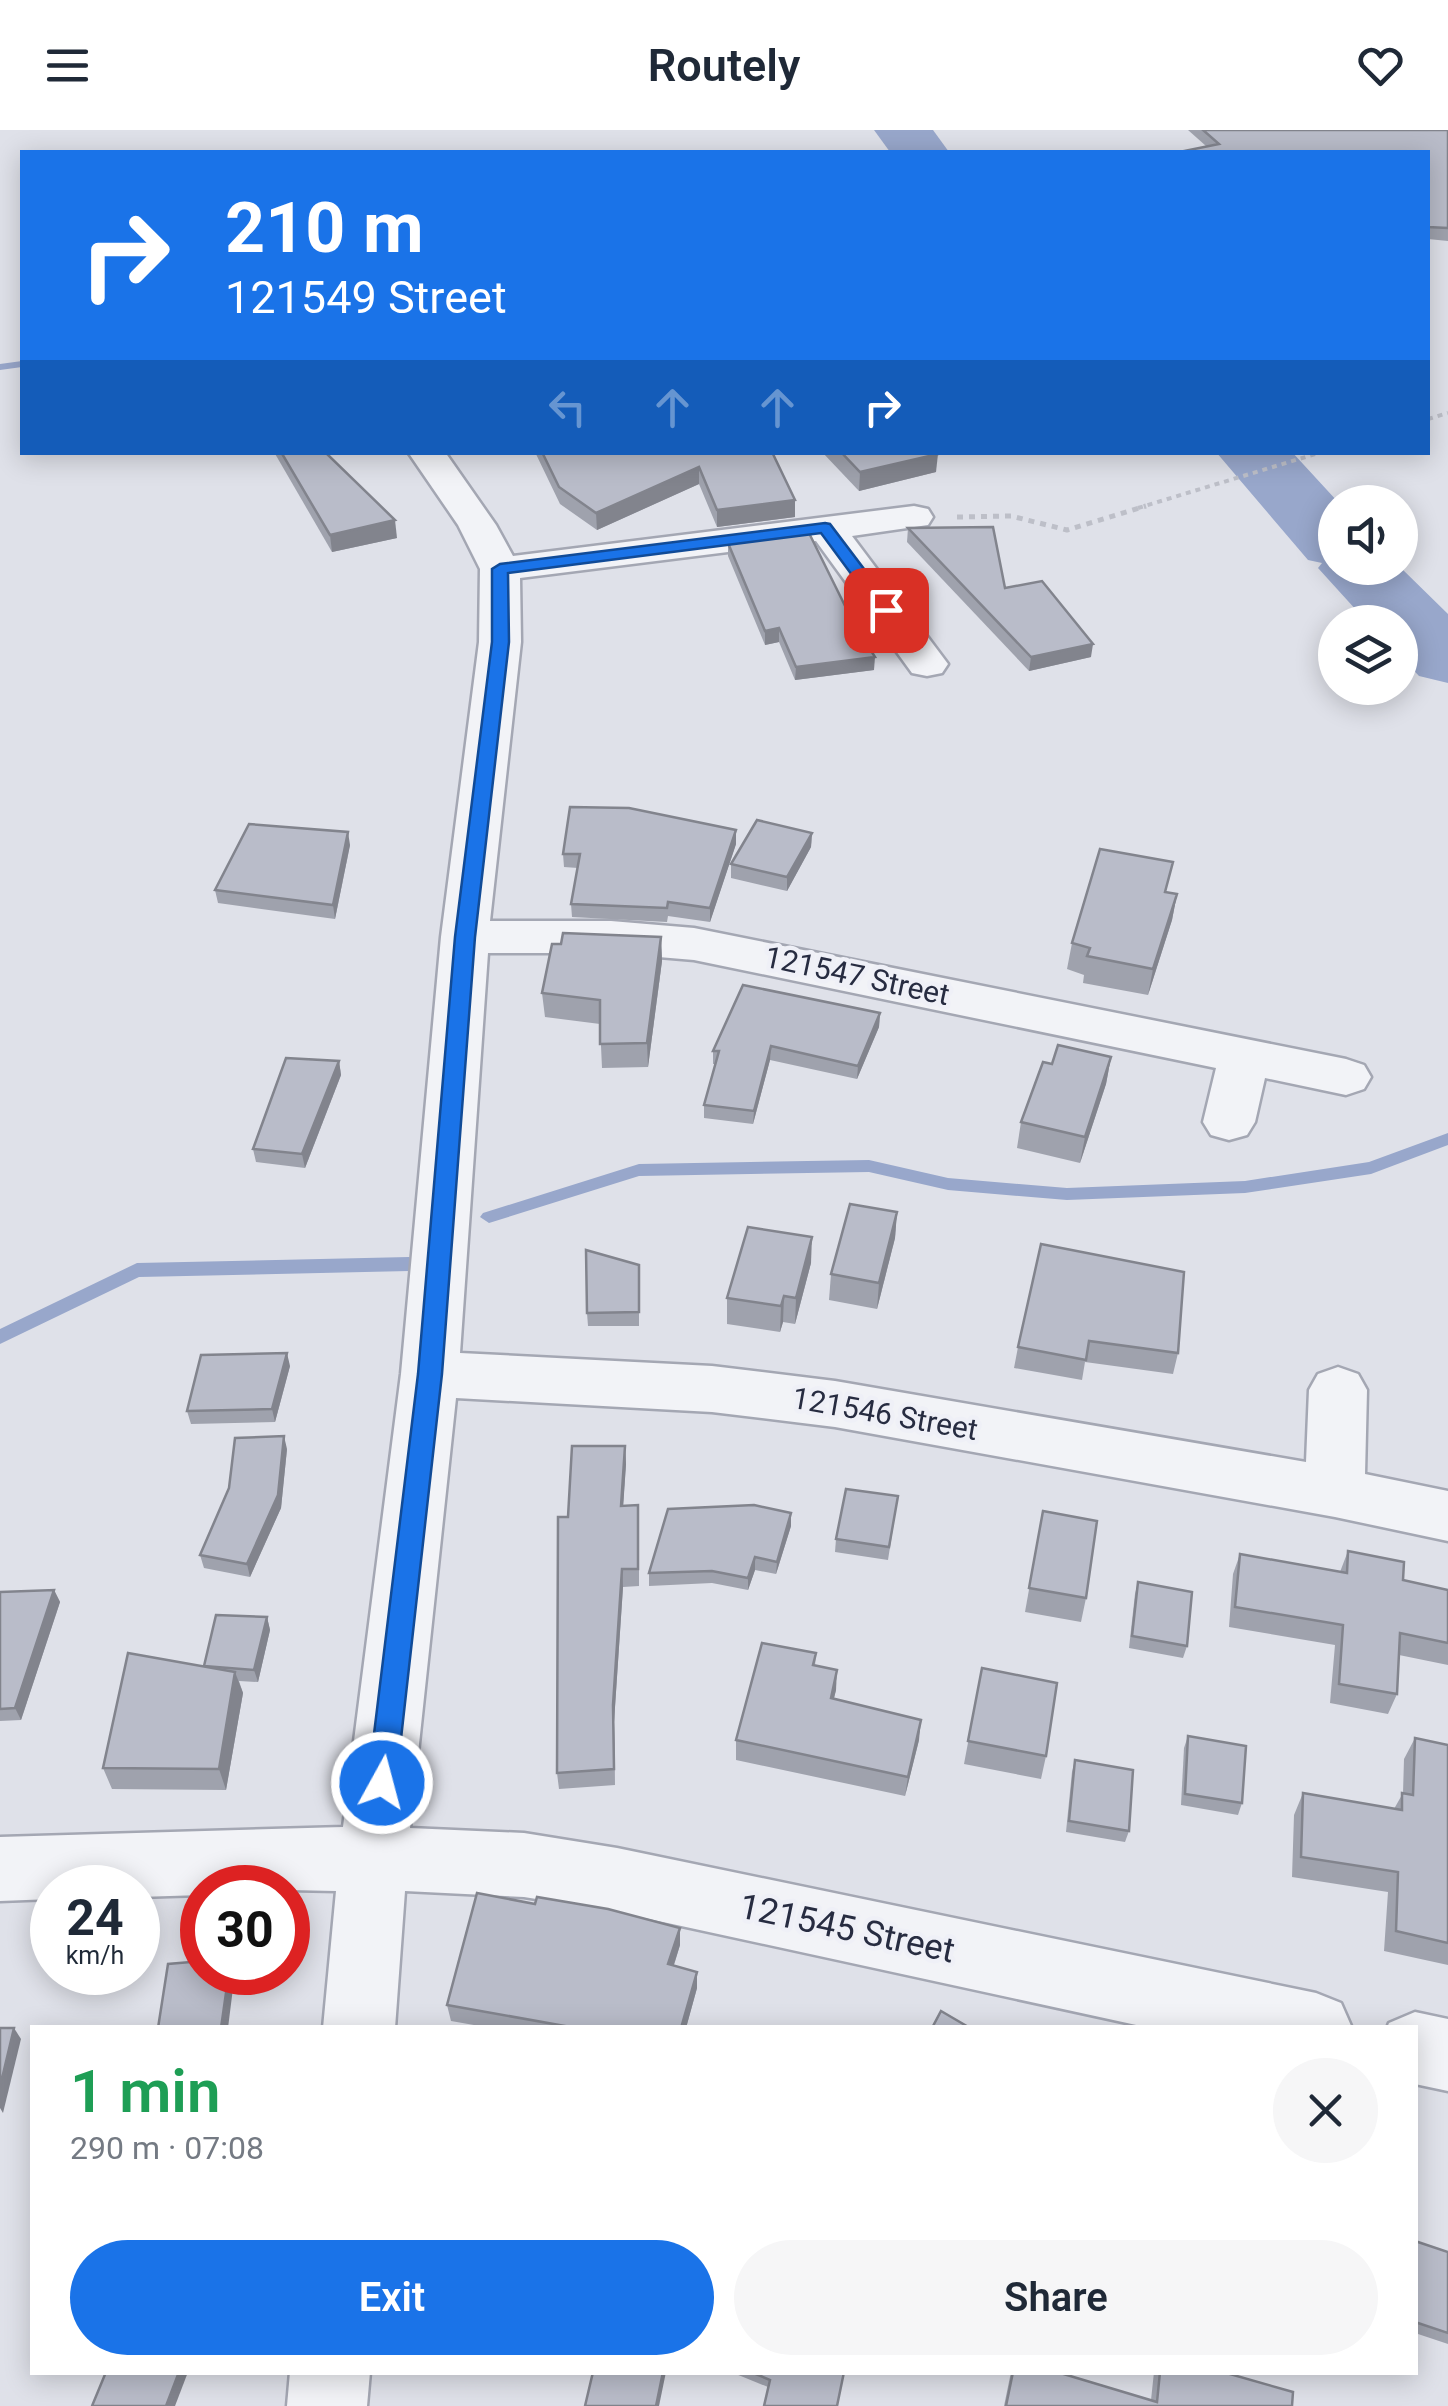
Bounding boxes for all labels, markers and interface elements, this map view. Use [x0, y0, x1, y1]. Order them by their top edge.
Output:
icon: menu [40, 38, 95, 93]
icon: heart [1353, 38, 1408, 93]
text: Routely [648, 39, 800, 92]
text: 210 m [225, 187, 424, 269]
icon: right [60, 190, 190, 320]
text: 121549 Street [225, 271, 507, 324]
icon: left [540, 380, 595, 435]
icon: ahead [645, 380, 700, 435]
icon: ahead [750, 380, 805, 435]
icon: right [855, 380, 910, 435]
map controls [1318, 485, 1418, 705]
button: sound [1318, 485, 1418, 585]
pin [844, 568, 929, 653]
icon: arrive [859, 583, 914, 638]
button: layers [1318, 605, 1418, 705]
street label: 121547 Street [762, 939, 953, 1012]
street label: 121546 Street [790, 1380, 981, 1447]
position arrow [330, 1731, 434, 1835]
speed limit sign: 30 [180, 1865, 310, 1995]
street label: 121545 Street [736, 1886, 958, 1971]
text: 24 [66, 1889, 124, 1947]
text: km/h [66, 1941, 124, 1970]
text: 1 min [70, 2056, 220, 2127]
button: close [1273, 2058, 1378, 2163]
text: 290 m · 07:08 [70, 2129, 264, 2167]
button: Exit [70, 2240, 714, 2355]
button: Share [734, 2240, 1378, 2355]

